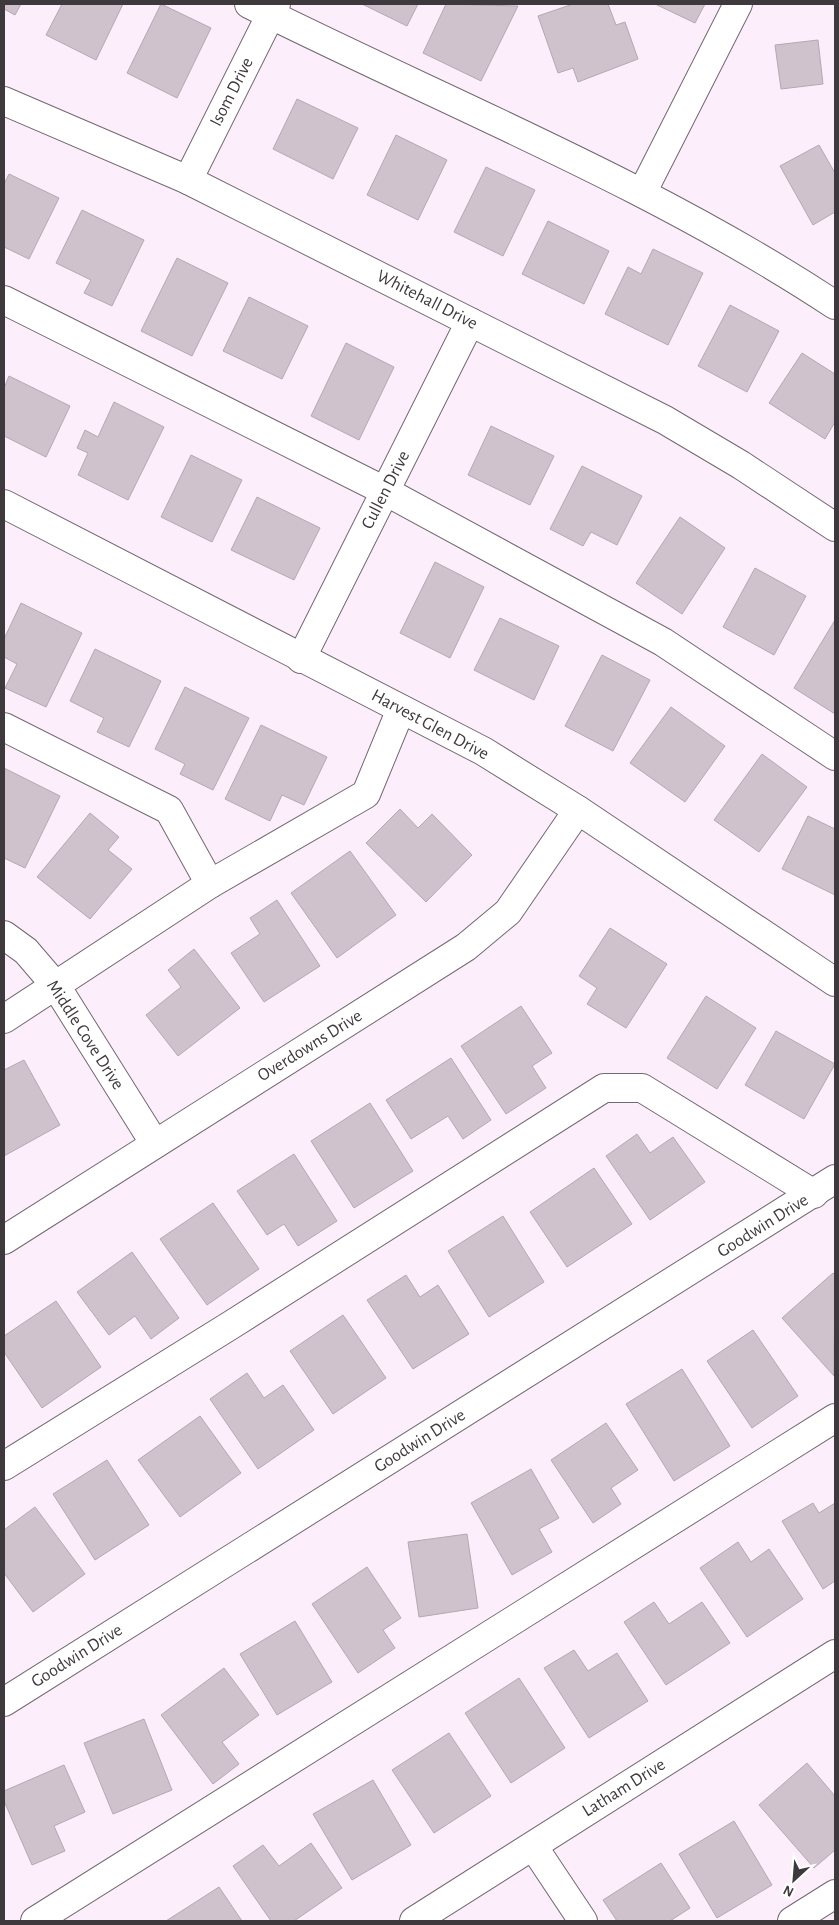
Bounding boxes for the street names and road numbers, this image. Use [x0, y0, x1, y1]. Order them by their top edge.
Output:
street label: Isom Drive [207, 55, 257, 129]
street label: Whitehall Drive [374, 267, 480, 333]
street label: Cullen Drive [359, 448, 413, 532]
street label: Harvest Glen Drive [368, 686, 492, 764]
street label: Middle Cove Drive [43, 977, 127, 1093]
street label: Overdowns Drive [255, 1007, 365, 1085]
street label: Goodwin Drive [714, 1191, 812, 1261]
street label: Goodwin Drive [371, 1406, 469, 1476]
street label: Goodwin Drive [28, 1621, 126, 1691]
street label: Latham Drive [579, 1755, 669, 1821]

